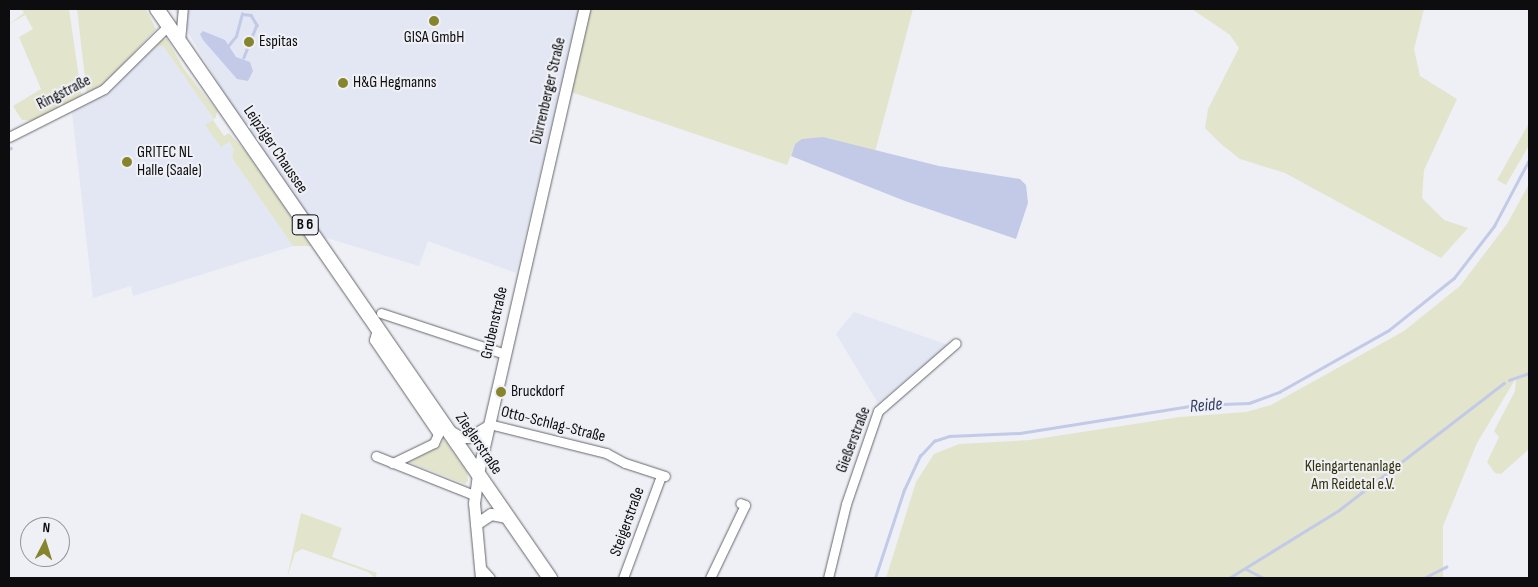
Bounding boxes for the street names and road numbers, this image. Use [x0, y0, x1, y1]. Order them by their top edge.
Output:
street label: Dürrenberger Straße [527, 36, 571, 146]
street label: Ringstraße [34, 71, 94, 115]
street label: Leipziger Chaussee [239, 102, 311, 198]
road number: B 6 [291, 212, 319, 238]
street label: Grubenstraße [477, 285, 513, 361]
street label: Otto-Schlag-Straße [499, 403, 607, 447]
street label: Gießerstraße [833, 404, 875, 476]
street label: Zieglerstraße [450, 409, 506, 479]
street label: Steigerstraße [607, 485, 649, 559]

